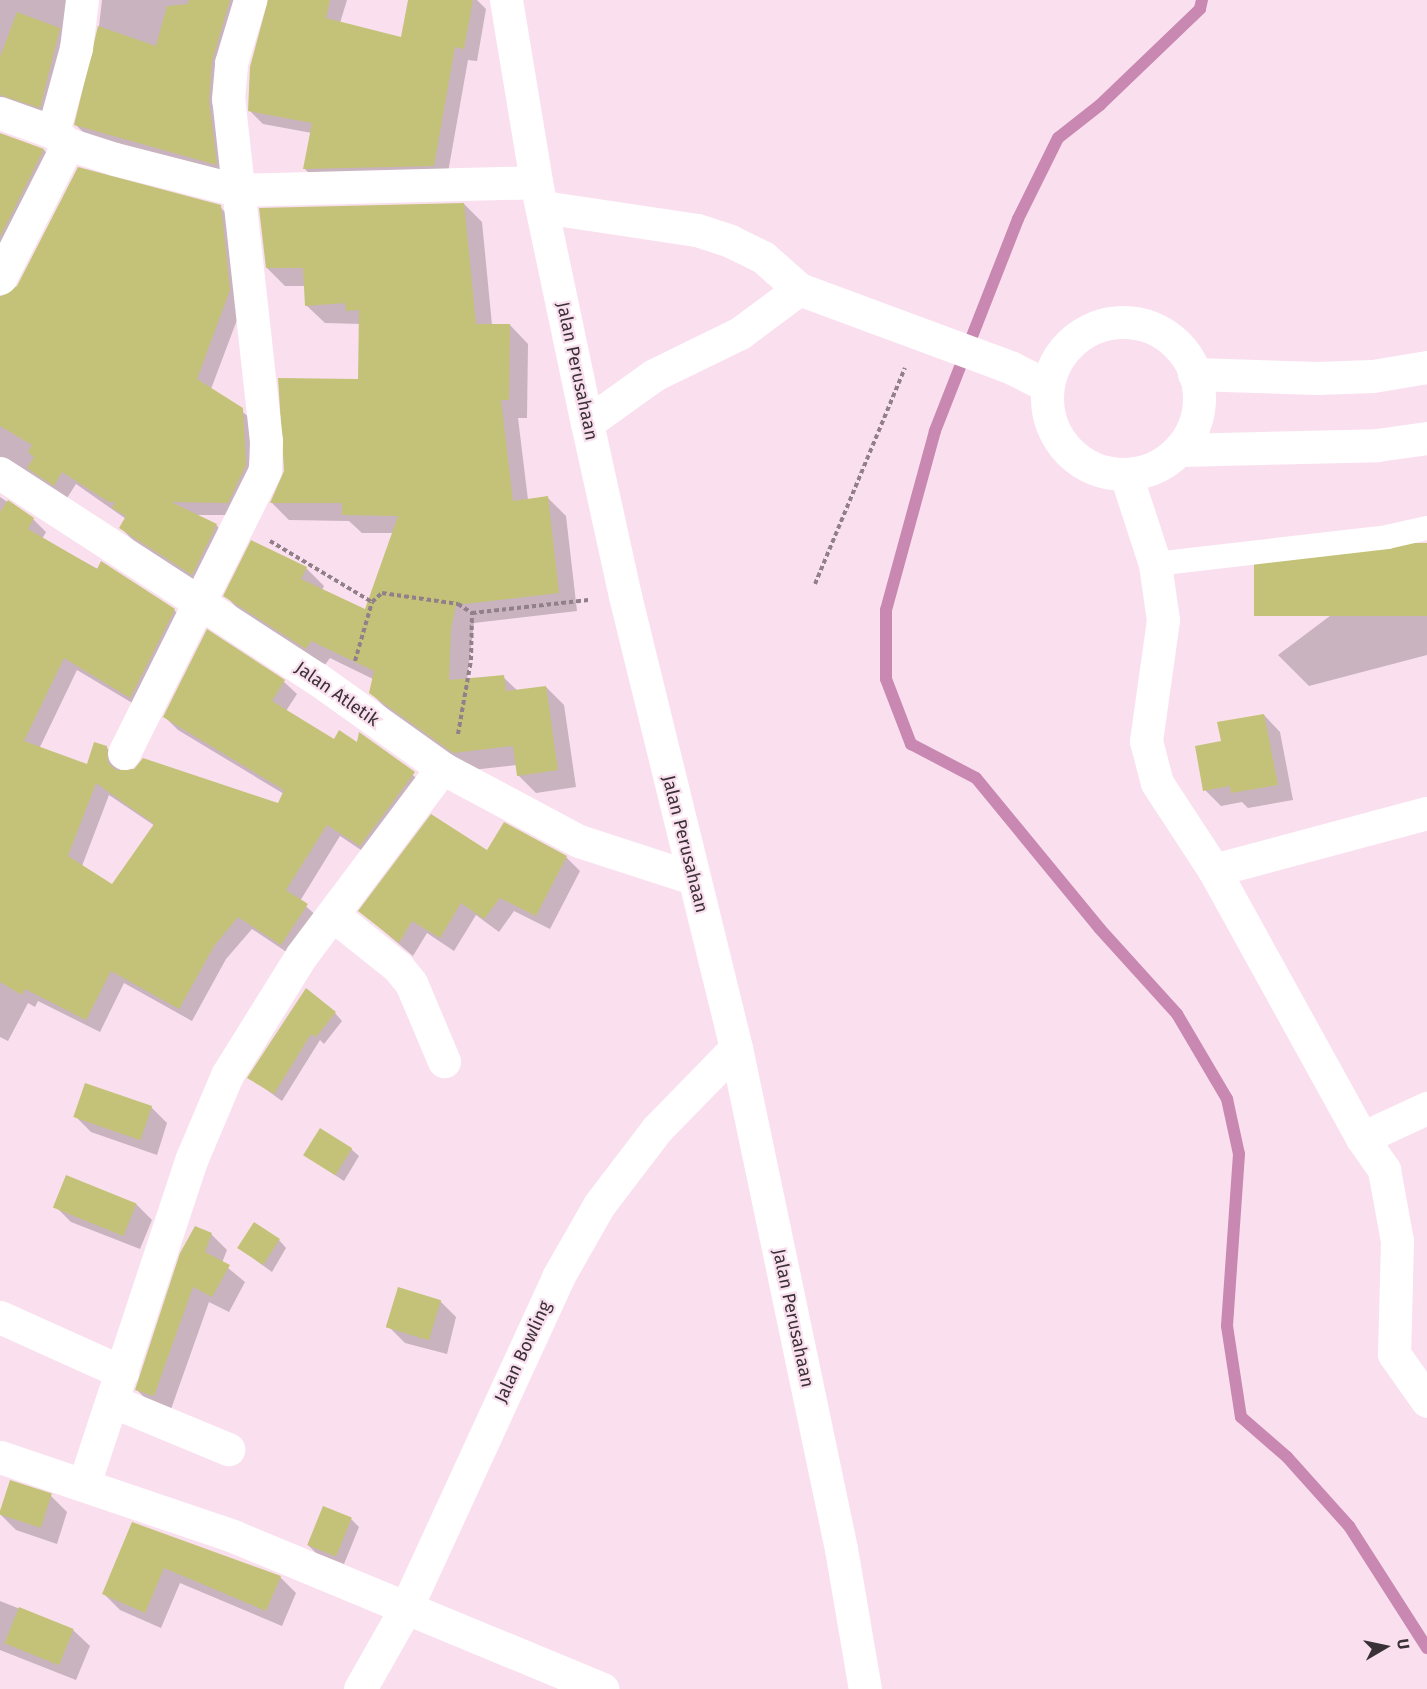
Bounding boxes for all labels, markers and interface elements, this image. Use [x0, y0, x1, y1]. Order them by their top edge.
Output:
street label: Jalan Perusahaan [552, 300, 602, 442]
street label: Jalan Atletik [291, 657, 383, 731]
street label: Jalan Perusahaan [657, 773, 713, 915]
street label: Jalan Perusahaan [768, 1247, 818, 1389]
street label: Jalan Bowling [490, 1298, 556, 1406]
north arrow [1355, 1617, 1415, 1677]
text: U [1393, 1637, 1413, 1651]

